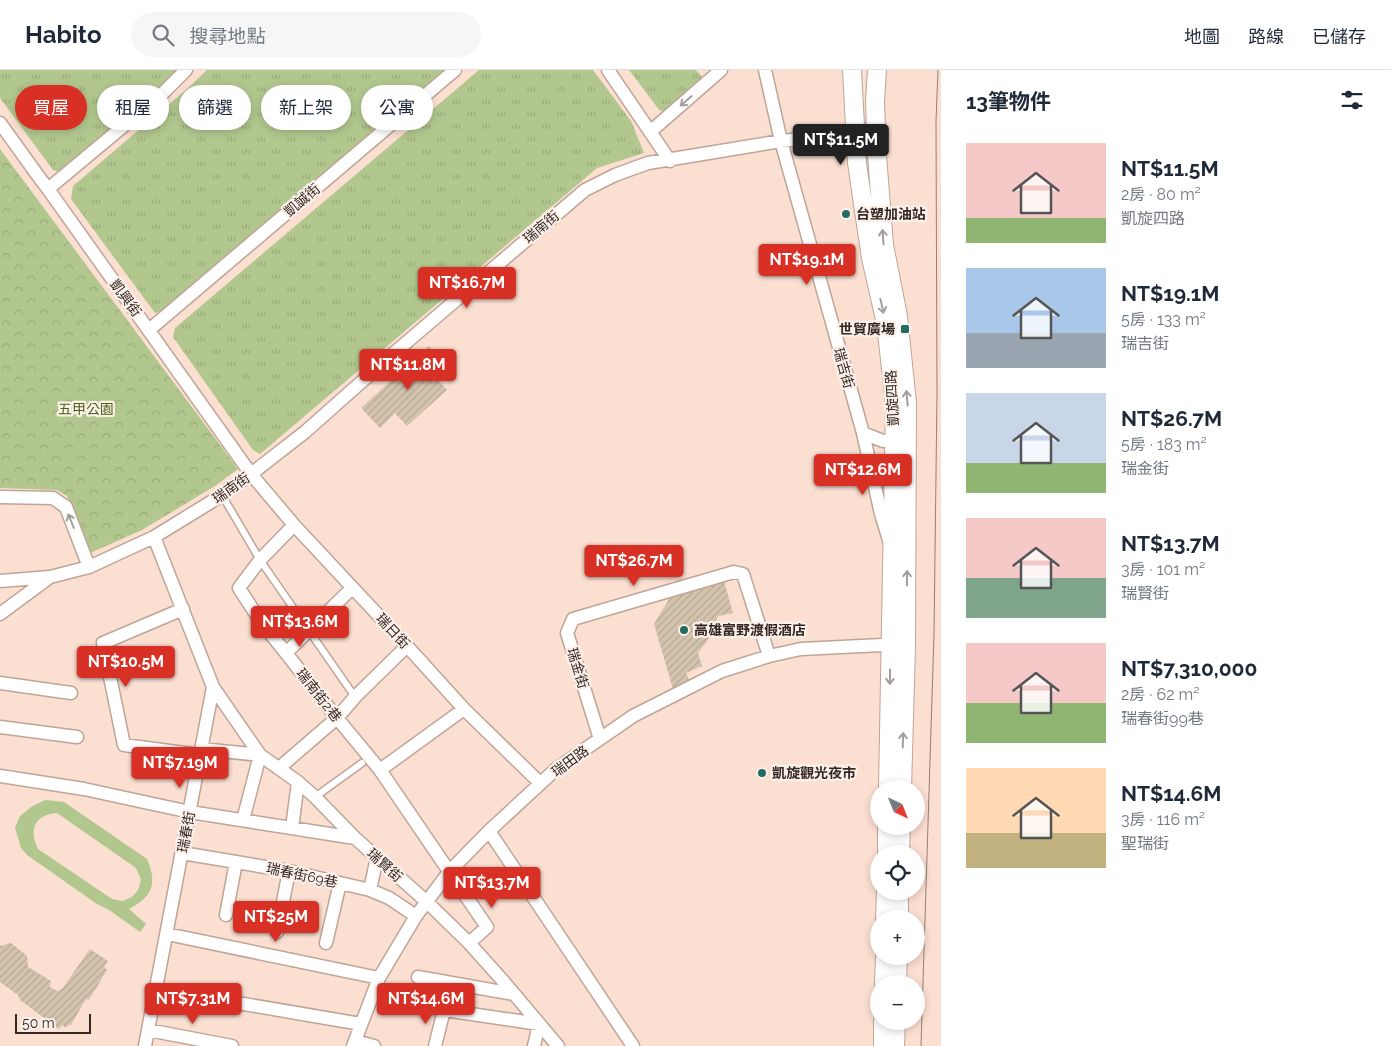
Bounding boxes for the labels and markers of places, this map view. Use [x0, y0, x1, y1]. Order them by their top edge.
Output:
pin: NT$11.5M [789, 124, 893, 166]
place label: 台塑加油站 [856, 206, 926, 222]
marker: 台塑加油站 [840, 208, 852, 220]
pin: NT$19.1M [755, 244, 859, 286]
pin: NT$16.7M [415, 266, 519, 309]
place label: 世貿廣場 [839, 321, 895, 337]
marker: 世貿廣場 [899, 323, 911, 335]
pin: NT$11.8M [356, 348, 460, 391]
pin: NT$12.6M [811, 454, 915, 496]
pin: NT$26.7M [582, 544, 686, 587]
pin: NT$13.6M [248, 606, 352, 648]
place label: 高雄富野渡假酒店 [694, 622, 806, 638]
marker: 高雄富野渡假酒店 [678, 624, 690, 636]
pin: NT$10.5M [74, 646, 178, 688]
pin: NT$7.19M [128, 746, 232, 789]
place label: 凱旋觀光夜市 [772, 765, 856, 781]
marker: 凱旋觀光夜市 [756, 767, 768, 779]
pin: NT$13.7M [440, 866, 544, 909]
pin: NT$25M [235, 900, 317, 943]
pin: NT$7.31M [141, 982, 245, 1025]
pin: NT$14.6M [374, 982, 478, 1025]

